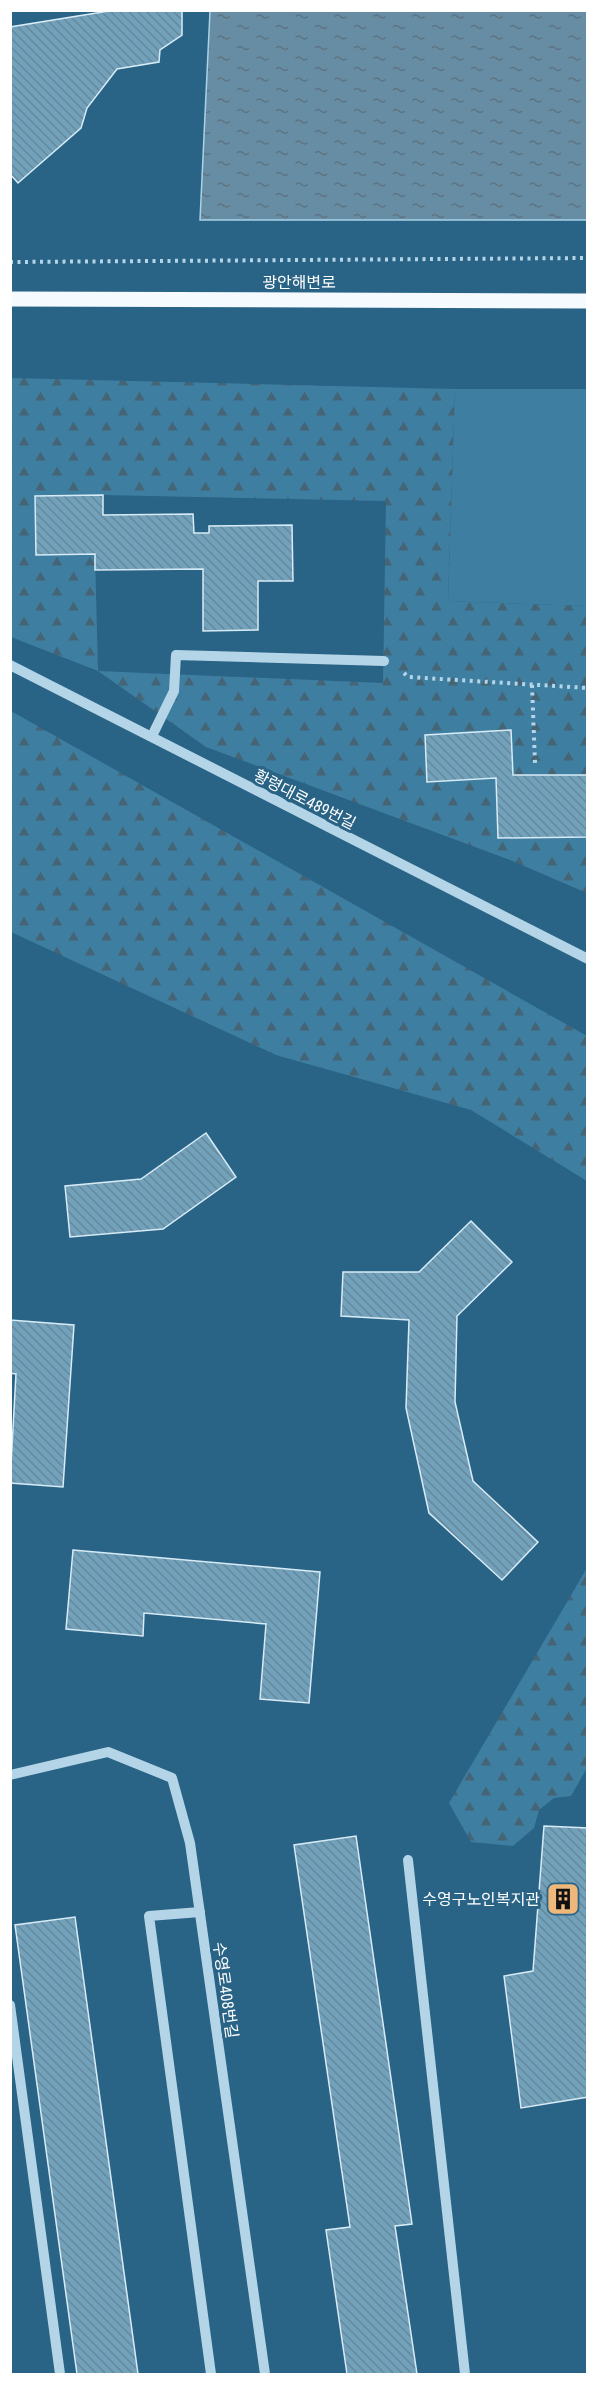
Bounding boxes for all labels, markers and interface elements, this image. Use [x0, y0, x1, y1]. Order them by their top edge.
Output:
street label: 광안해변로 [262, 273, 336, 292]
street label: 황령대로489번길 [251, 766, 359, 833]
building icon: 수영구노인복지관 [545, 1881, 581, 1917]
place label: 수영구노인복지관 [422, 1890, 540, 1909]
street label: 수영로408번길 [209, 1941, 242, 2040]

